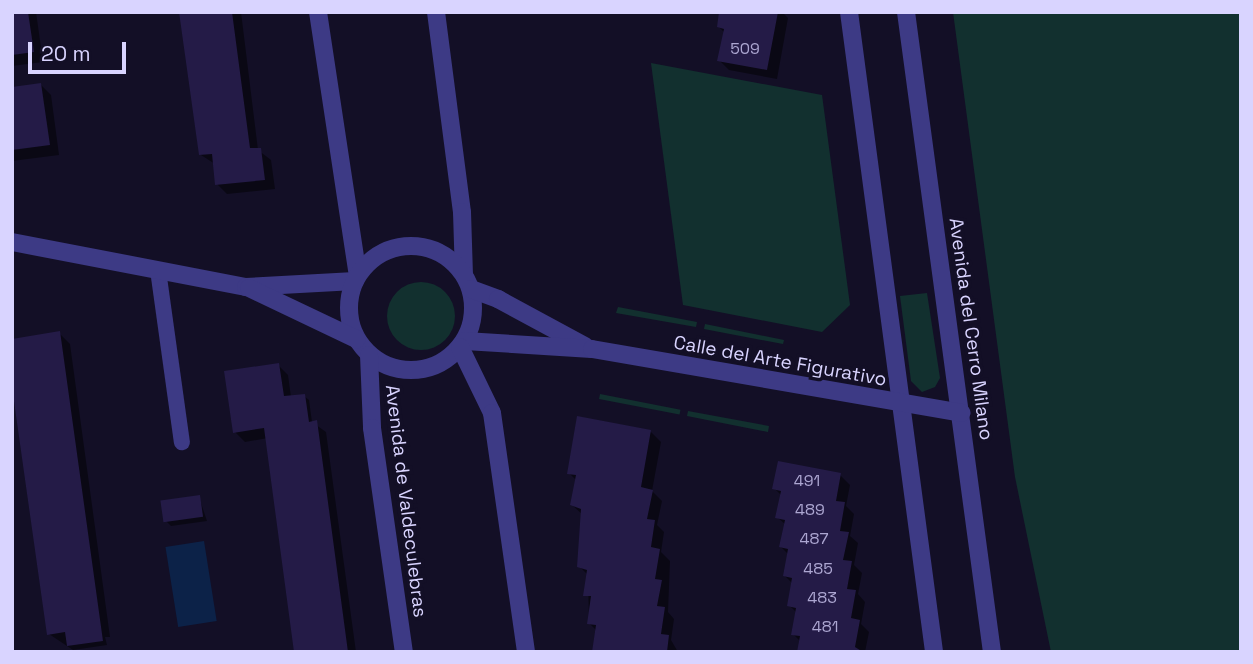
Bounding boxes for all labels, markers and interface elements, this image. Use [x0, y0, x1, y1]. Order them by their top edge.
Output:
scale bar [32, 28, 130, 72]
house number: 509 [730, 39, 760, 59]
text: 20 m [41, 40, 91, 67]
street label: Avenida del Cerro Milano [944, 216, 998, 442]
street label: Calle del Arte Figurativo [672, 331, 888, 391]
street label: Avenida de Valdeculebras [380, 383, 432, 619]
house number: 491 [794, 471, 820, 491]
house number: 489 [795, 500, 825, 520]
house number: 487 [800, 529, 828, 549]
house number: 485 [803, 559, 833, 579]
house number: 483 [807, 588, 837, 608]
house number: 481 [812, 617, 838, 637]

